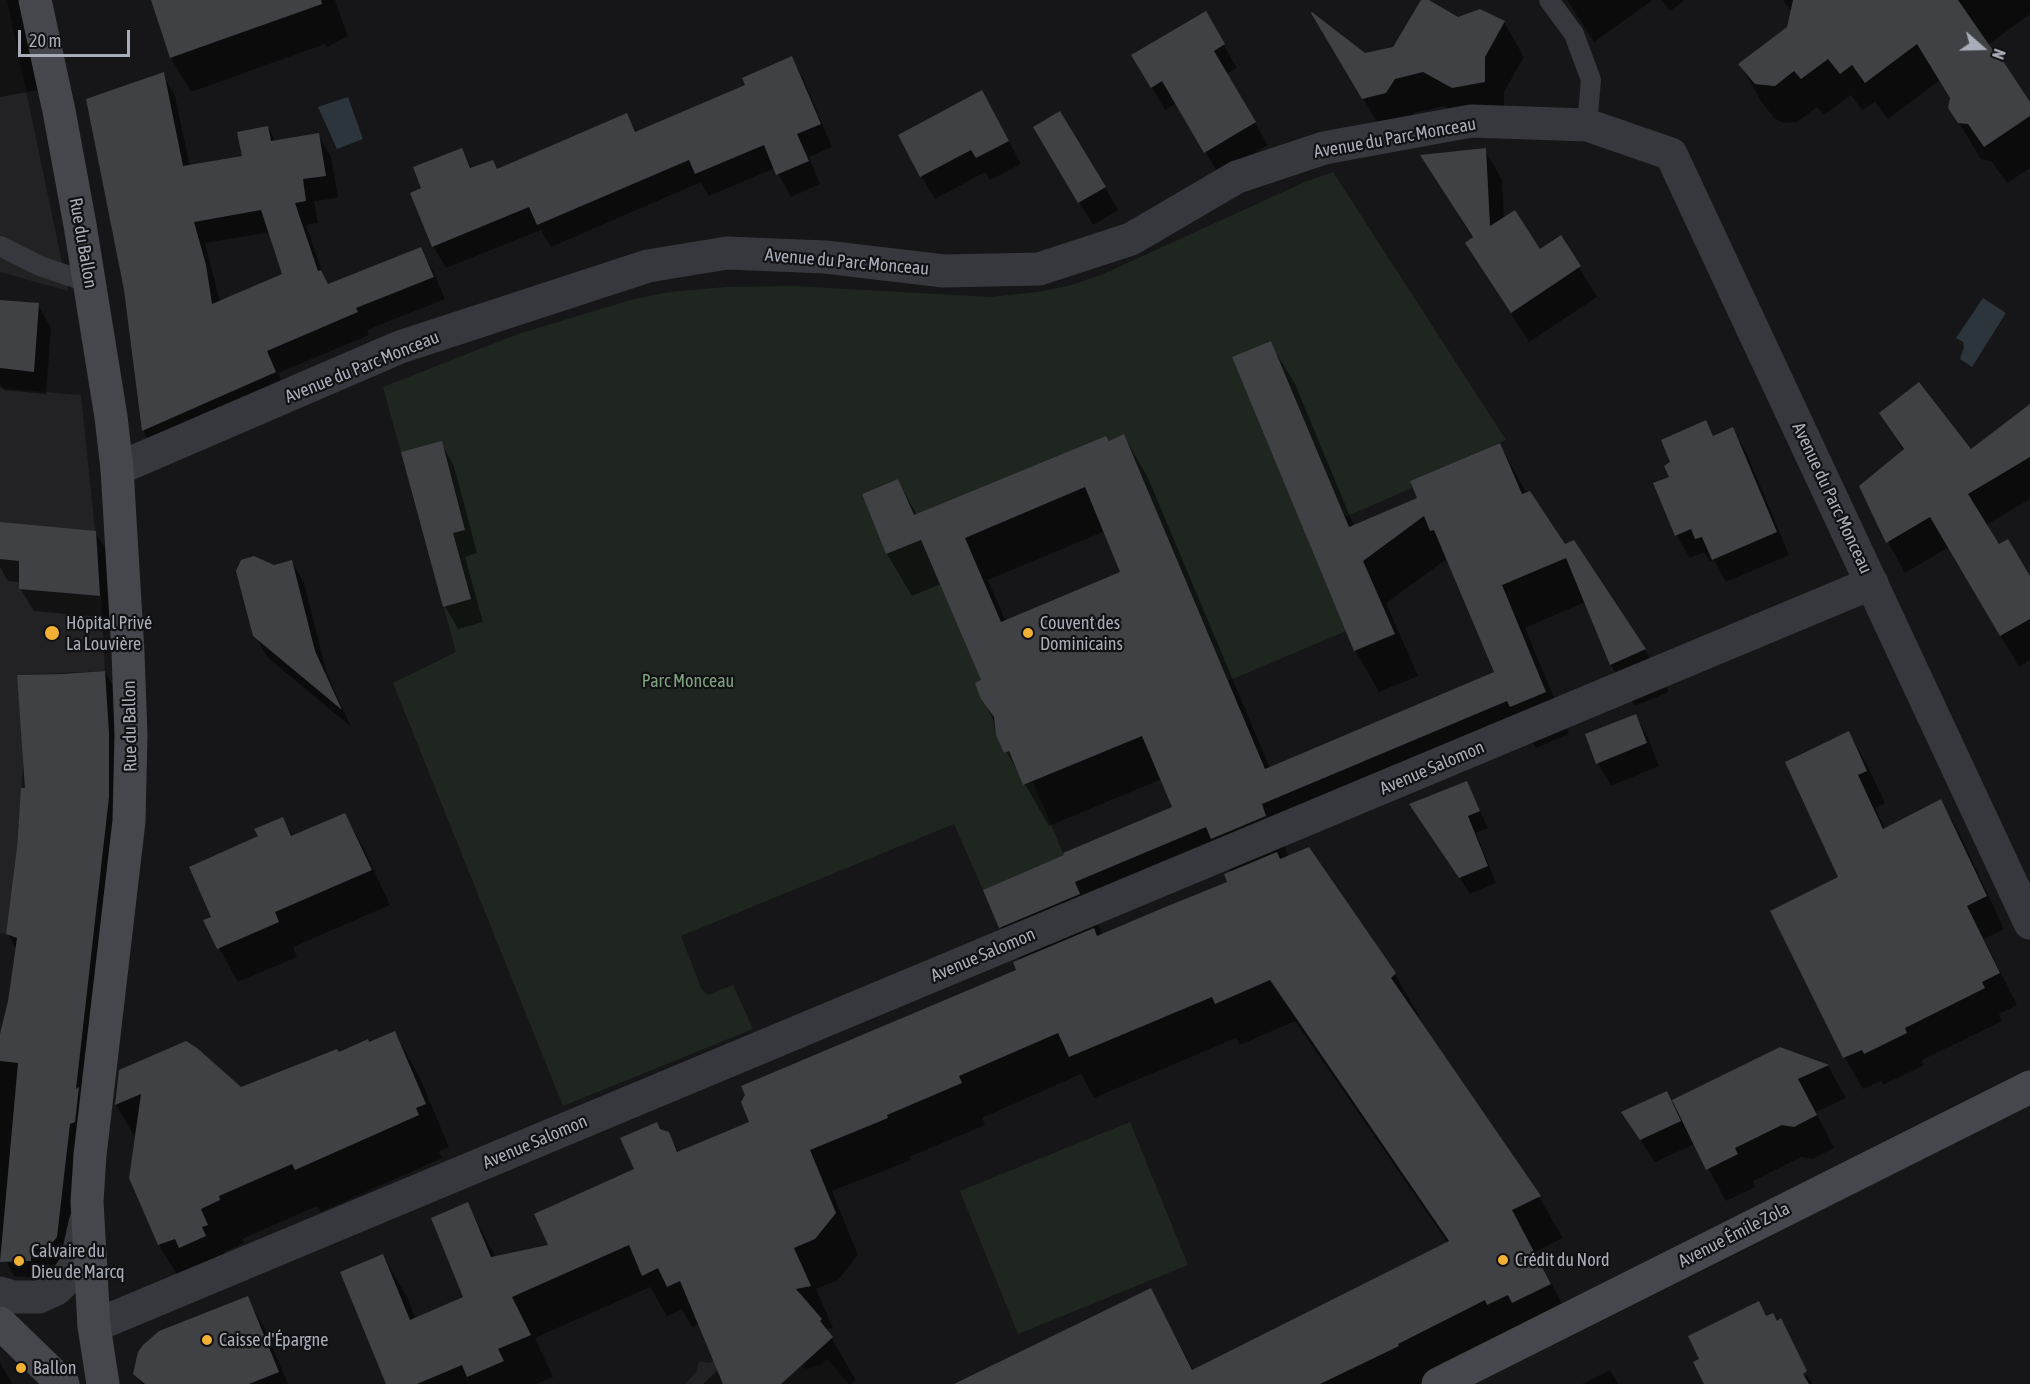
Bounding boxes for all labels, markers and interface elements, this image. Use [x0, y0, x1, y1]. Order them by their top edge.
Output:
scale bar [21, 18, 134, 56]
north arrow [1952, 18, 2012, 78]
text: 20 m [29, 30, 61, 51]
text: N [1989, 47, 2009, 62]
street label: Avenue du Parc Monceau [1312, 113, 1478, 163]
street label: Rue du Ballon [64, 196, 102, 290]
street label: Avenue du Parc Monceau [764, 244, 930, 280]
street label: Avenue du Parc Monceau [282, 326, 442, 408]
street label: Avenue du Parc Monceau [1787, 419, 1877, 577]
place label: Hôpital Privé La Louvière [66, 612, 152, 654]
place label: Couvent des Dominicains [1040, 612, 1123, 654]
marker: Hôpital Privé La Louvière [43, 624, 61, 642]
marker: Couvent des Dominicains [1021, 626, 1035, 640]
park label: Parc Monceau [642, 670, 734, 692]
street label: Rue du Ballon [118, 680, 142, 772]
street label: Avenue Salomon [1376, 736, 1488, 800]
street label: Avenue Salomon [927, 923, 1039, 987]
street label: Avenue Salomon [479, 1110, 591, 1174]
street label: Avenue Émile Zola [1675, 1198, 1793, 1272]
place label: Calvaire du Dieu de Marcq [31, 1240, 125, 1282]
place label: Crédit du Nord [1515, 1249, 1609, 1271]
marker: Crédit du Nord [1496, 1253, 1510, 1267]
marker: Calvaire du Dieu de Marcq [12, 1254, 26, 1268]
place label: Caisse d'Épargne [219, 1329, 328, 1351]
marker: Caisse d'Épargne [200, 1333, 214, 1347]
place label: Ballon [33, 1357, 76, 1379]
marker: Ballon [14, 1361, 28, 1375]

